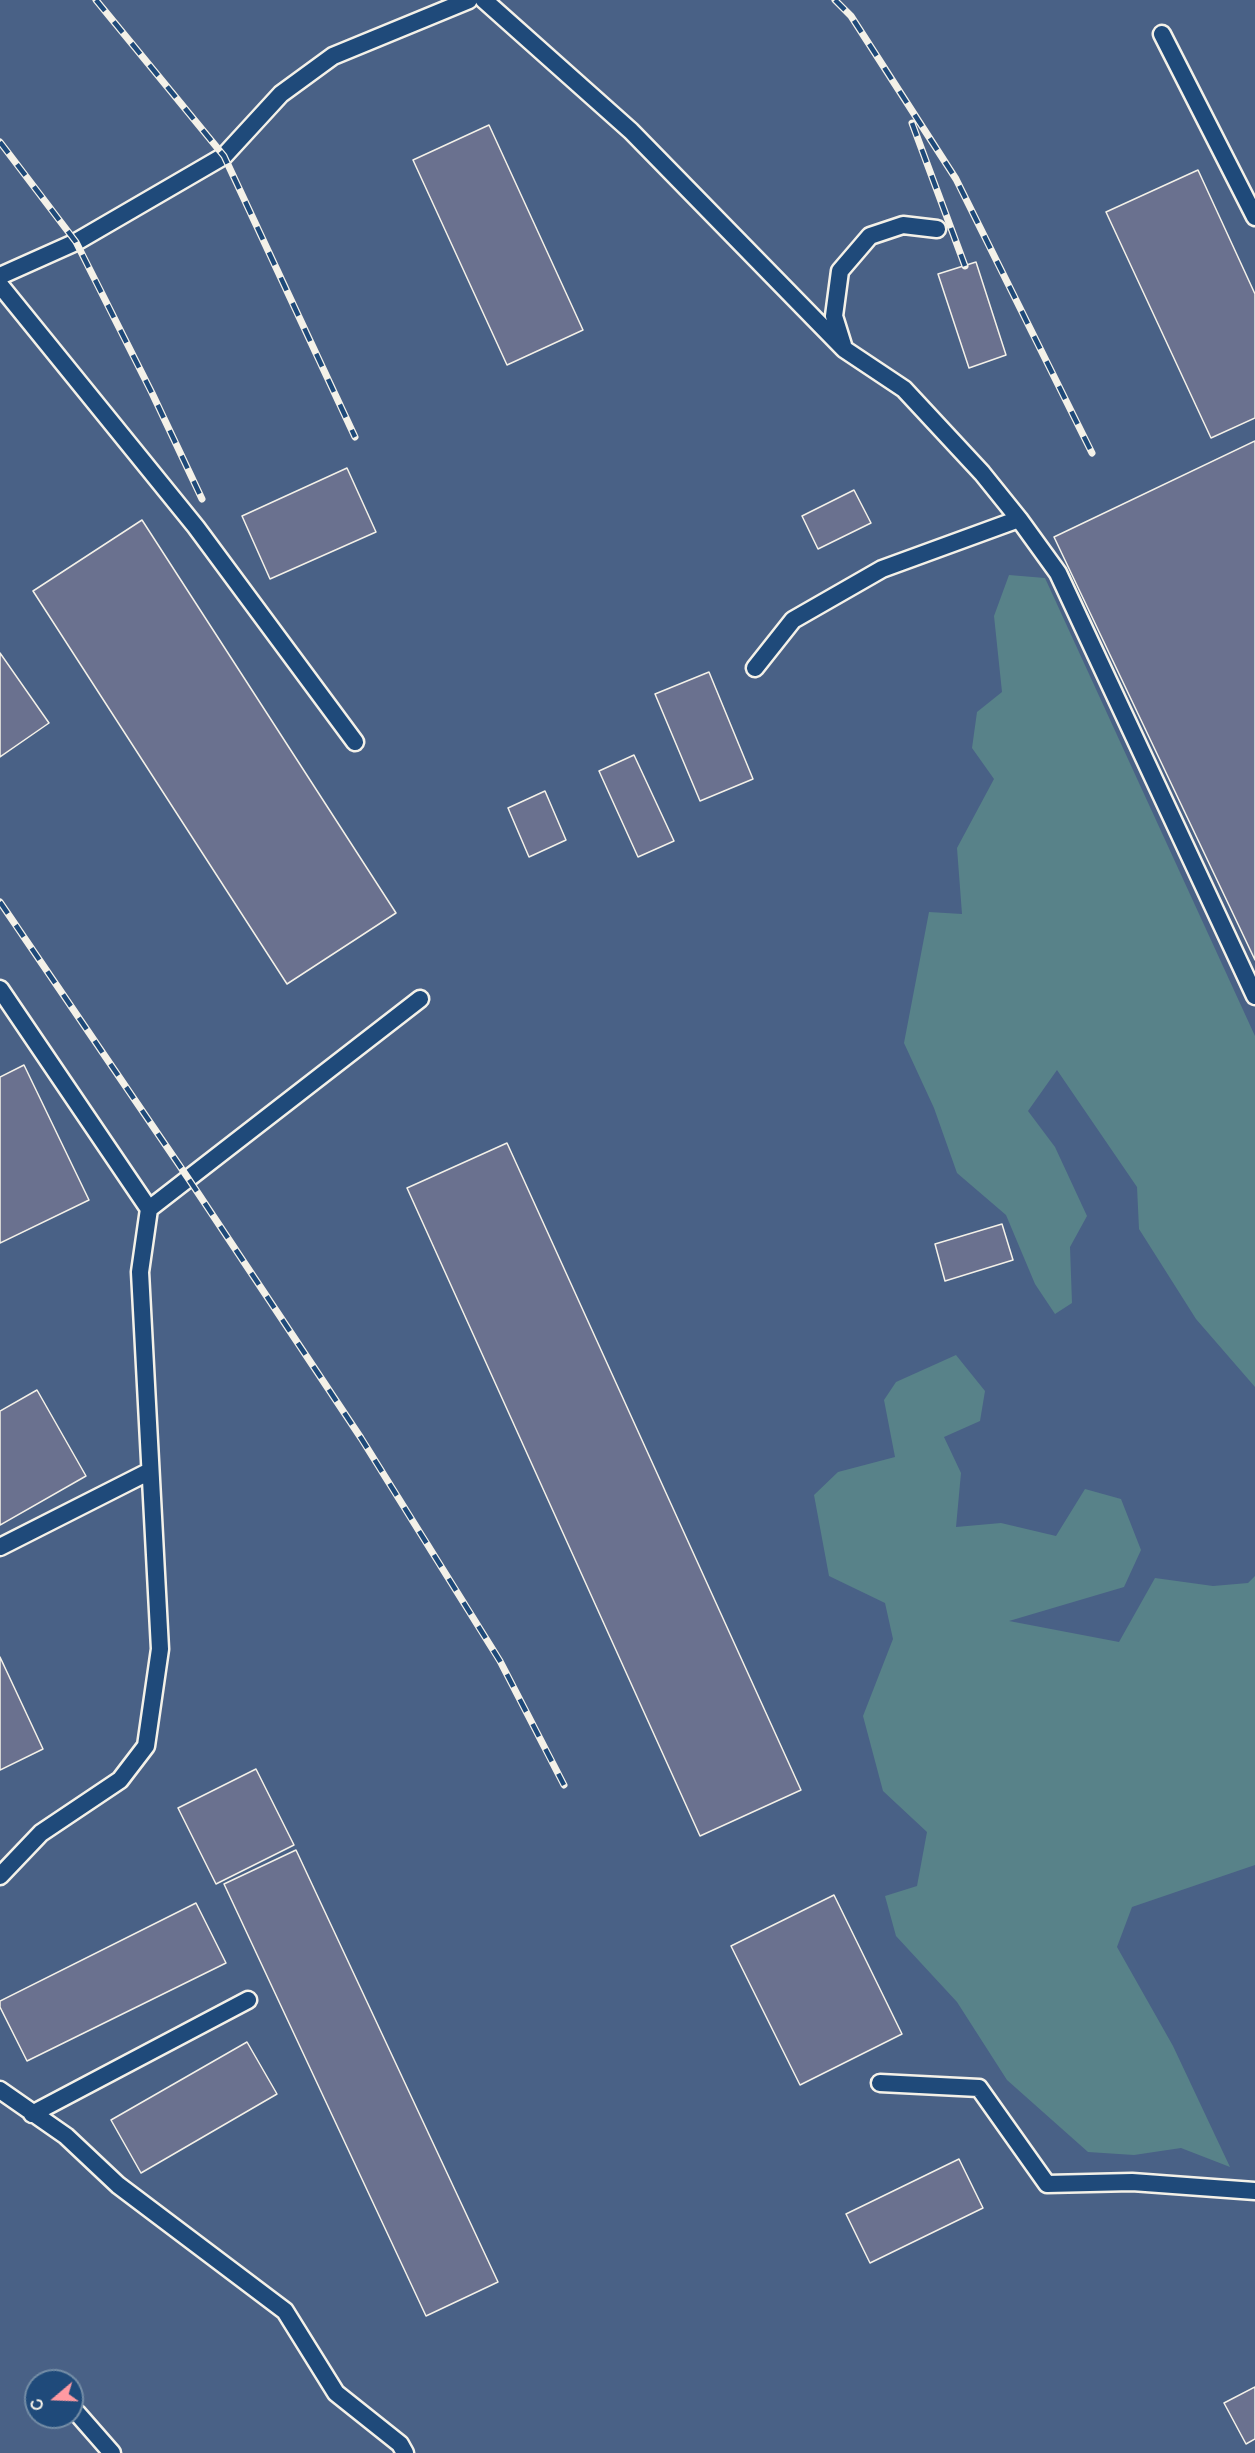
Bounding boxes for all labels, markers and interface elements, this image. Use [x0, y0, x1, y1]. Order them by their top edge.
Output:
north arrow [24, 2369, 84, 2429]
text: С [28, 2396, 49, 2413]

